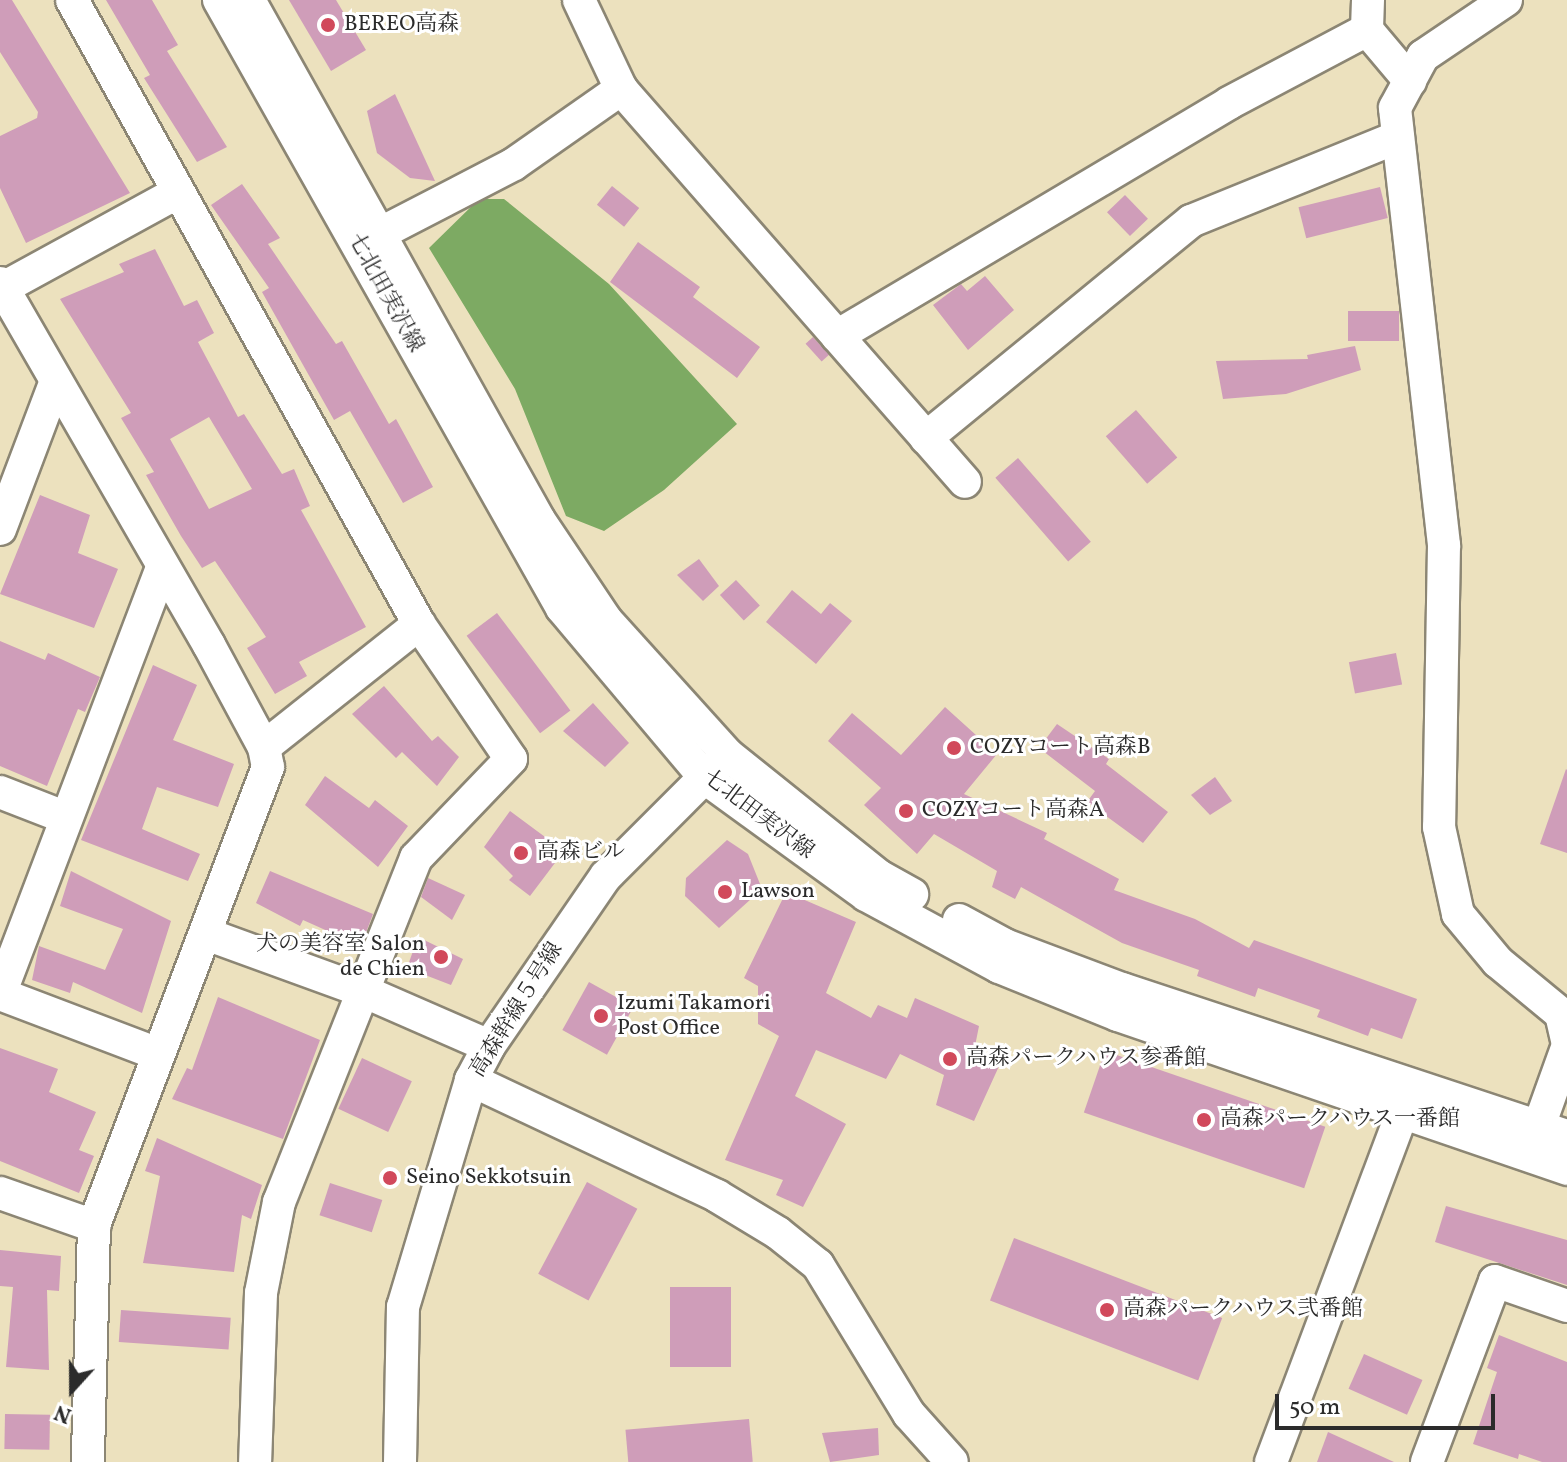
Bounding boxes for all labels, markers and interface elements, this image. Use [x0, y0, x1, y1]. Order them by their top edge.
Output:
place label: BEREO高森 [344, 12, 459, 38]
marker: BEREO高森 [319, 16, 337, 34]
street label: 七北田実沢線 [341, 229, 429, 357]
place label: COZYコート高森B [970, 735, 1151, 761]
marker: COZYコート高森B [945, 739, 963, 757]
street label: 七北田実沢線 [697, 765, 819, 865]
place label: COZYコート高森A [922, 798, 1105, 824]
marker: COZYコート高森A [897, 802, 915, 820]
place label: 高森ビル [537, 840, 625, 866]
marker: 高森ビル [512, 844, 530, 862]
place label: Lawson [741, 879, 815, 905]
marker: Lawson [716, 883, 734, 901]
place label: 犬の美容室 Salon de Chien [256, 931, 425, 982]
street label: 高森幹線５号線 [465, 938, 569, 1082]
marker: 犬の美容室 Salon de Chien [432, 948, 450, 966]
place label: Izumi Takamori Post Office [617, 990, 771, 1042]
marker: Izumi Takamori Post Office [592, 1007, 610, 1025]
place label: 高森パークハウス参番館 [966, 1046, 1208, 1072]
marker: 高森パークハウス参番館 [941, 1050, 959, 1068]
place label: 高森パークハウス一番館 [1220, 1107, 1462, 1133]
marker: 高森パークハウス一番館 [1195, 1111, 1213, 1129]
place label: Seino Sekkotsuin [406, 1165, 572, 1191]
marker: Seino Sekkotsuin [381, 1169, 399, 1187]
place label: 高森パークハウス弐番館 [1123, 1297, 1365, 1323]
marker: 高森パークハウス弐番館 [1098, 1301, 1116, 1319]
north arrow [32, 1350, 112, 1430]
scale bar [1279, 1378, 1499, 1428]
text: 50 m [1289, 1391, 1341, 1425]
text: N [50, 1396, 76, 1430]

